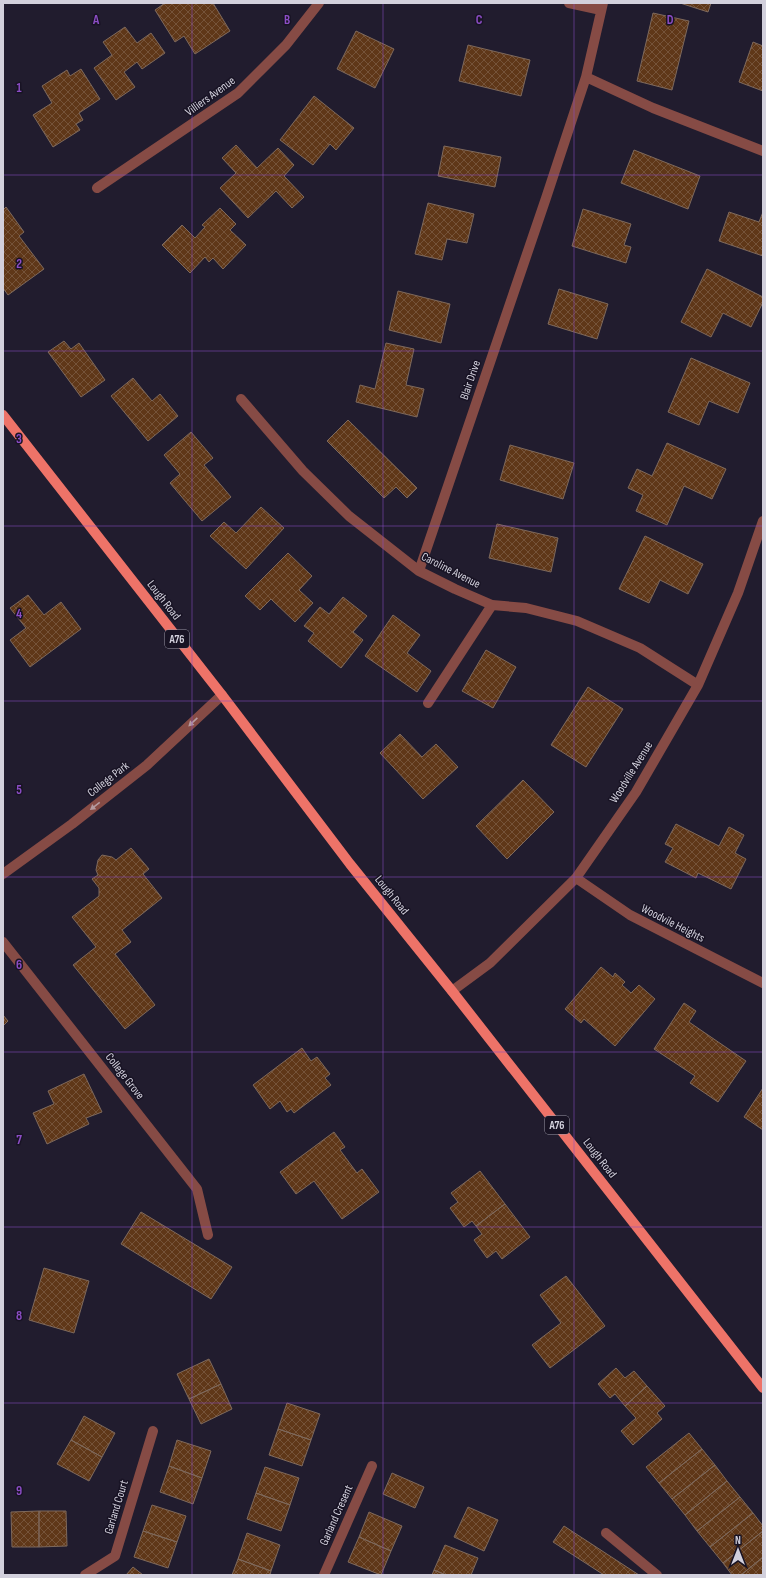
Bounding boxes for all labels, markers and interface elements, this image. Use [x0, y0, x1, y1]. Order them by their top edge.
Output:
text: A [92, 12, 100, 28]
text: B [284, 12, 290, 28]
text: C [476, 12, 483, 28]
text: D [667, 12, 674, 28]
street label: Villiers Avenue [182, 73, 238, 120]
text: 1 [16, 80, 22, 96]
text: 2 [16, 256, 22, 272]
street label: Blair Drive [457, 358, 484, 402]
text: 3 [16, 431, 22, 447]
street label: Caroline Avenue [419, 549, 483, 592]
street label: Lough Road [143, 578, 184, 623]
text: 4 [16, 606, 22, 622]
road number: A76 [165, 630, 189, 648]
one-way arrow [188, 717, 198, 727]
street label: Woodville Avenue [607, 738, 656, 806]
street label: College Park [84, 758, 133, 800]
text: 5 [16, 782, 22, 798]
one-way arrow [89, 802, 100, 811]
street label: Lough Road [371, 873, 412, 918]
street label: Woodvile Heights [638, 901, 707, 946]
text: 6 [16, 957, 22, 973]
street label: College Grove [102, 1050, 148, 1103]
road number: A76 [545, 1116, 569, 1134]
text: 7 [16, 1132, 22, 1148]
street label: Lough Road [579, 1136, 620, 1181]
text: 8 [16, 1308, 22, 1324]
street label: Garland Court [101, 1478, 132, 1536]
street label: Garland Cresent [316, 1482, 357, 1548]
text: 9 [16, 1483, 22, 1499]
north arrow [718, 1530, 758, 1570]
text: N [735, 1534, 741, 1547]

